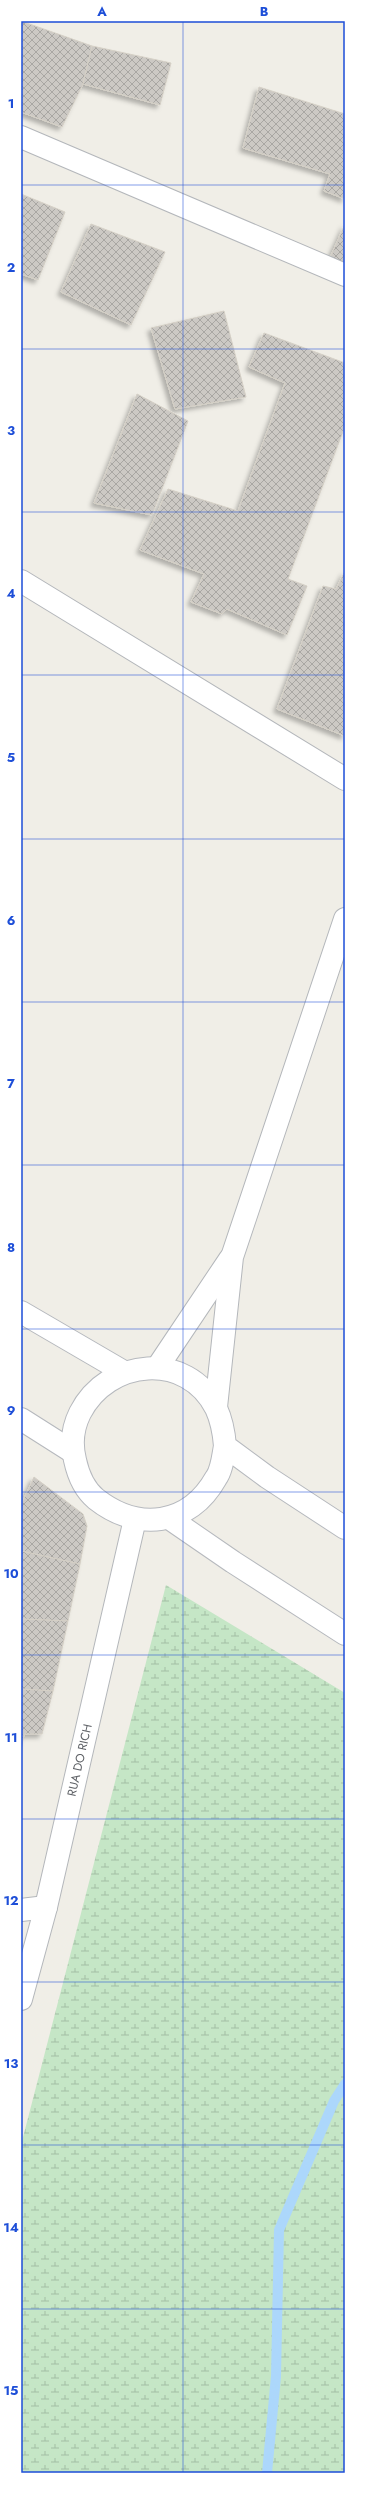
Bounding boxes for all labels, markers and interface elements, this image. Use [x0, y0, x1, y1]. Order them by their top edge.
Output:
text: A [96, 2, 107, 21]
text: B [260, 2, 269, 21]
text: 1 [8, 94, 14, 113]
text: 2 [7, 258, 15, 277]
text: 3 [7, 421, 15, 440]
text: 4 [6, 584, 16, 603]
text: 5 [7, 748, 15, 767]
text: 6 [7, 911, 16, 930]
text: 7 [7, 1074, 15, 1093]
text: 8 [7, 1238, 15, 1257]
text: 9 [7, 1401, 16, 1420]
text: 10 [3, 1564, 19, 1583]
street label: RUA DO RICH [63, 1722, 97, 1798]
text: 11 [4, 1728, 18, 1747]
text: 12 [3, 1891, 19, 1910]
text: 13 [4, 2054, 18, 2073]
text: 14 [3, 2218, 19, 2237]
text: 15 [3, 2381, 19, 2400]

